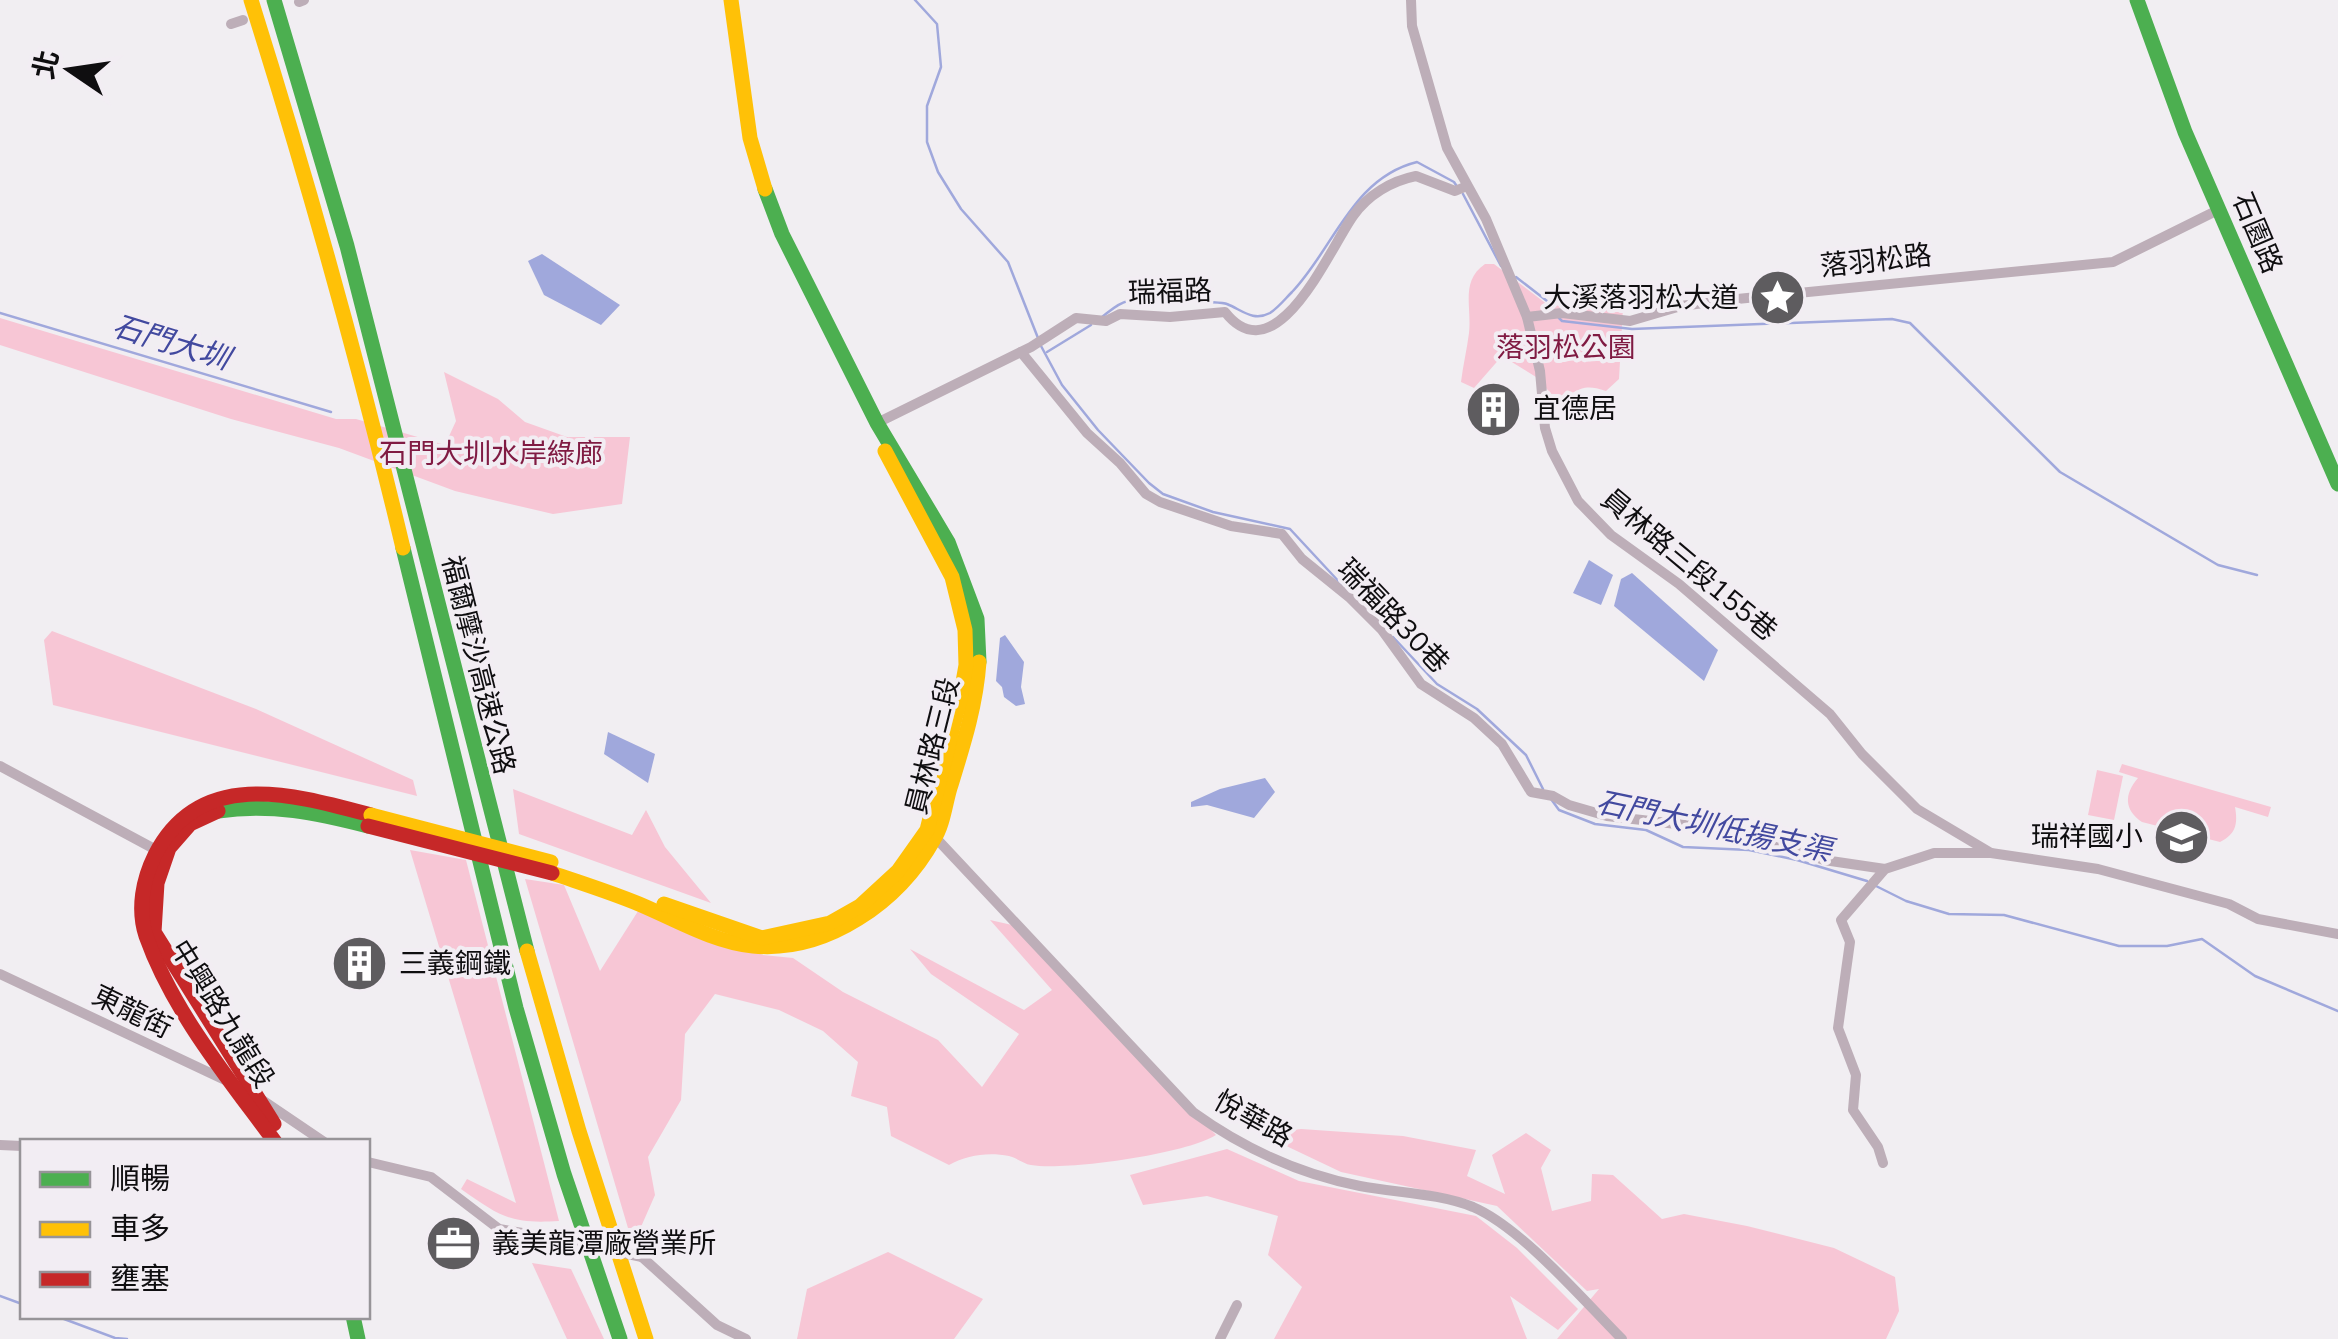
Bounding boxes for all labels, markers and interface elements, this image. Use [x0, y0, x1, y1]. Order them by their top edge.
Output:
north arrow [20, 20, 120, 120]
text: 北 [25, 47, 68, 83]
street label: 石園路 [2223, 187, 2291, 279]
street label: 落羽松路 [1818, 236, 1934, 286]
place icon: 大溪落羽松大道 [1748, 268, 1808, 328]
street label: 瑞福路 [1127, 272, 1213, 312]
place label: 大溪落羽松大道 [1543, 279, 1739, 317]
water label: 石門大圳 [108, 306, 238, 381]
park label: 落羽松公園 [1496, 329, 1636, 367]
building icon: 宜德居 [1464, 379, 1524, 439]
place label: 宜德居 [1533, 390, 1617, 428]
park label: 石門大圳水岸綠廊 [379, 435, 603, 473]
street label: 員林路三段155巷 [1593, 480, 1785, 650]
street label: 瑞福路30巷 [1329, 550, 1457, 682]
street label: 福爾摩沙高速公路 [432, 552, 524, 778]
street label: 員林路三段 [898, 673, 968, 819]
water label: 石門大圳低揚支渠 [1592, 782, 1840, 873]
school or university icon: 瑞祥國小 [2152, 807, 2212, 867]
place label: 瑞祥國小 [2031, 818, 2143, 856]
street label: 中興路九龍段 [161, 933, 283, 1095]
building icon: 三義鋼鐵 [330, 934, 390, 994]
place label: 三義鋼鐵 [399, 945, 511, 983]
street label: 東龍街 [86, 977, 178, 1047]
street label: 悅華路 [1207, 1082, 1299, 1156]
legend [20, 1139, 370, 1319]
text: 順暢 [110, 1159, 170, 1200]
text: 車多 [110, 1209, 170, 1250]
office icon: 義美龍潭廠營業所 [423, 1214, 483, 1274]
place label: 義美龍潭廠營業所 [492, 1225, 716, 1263]
text: 壅塞 [110, 1259, 170, 1300]

